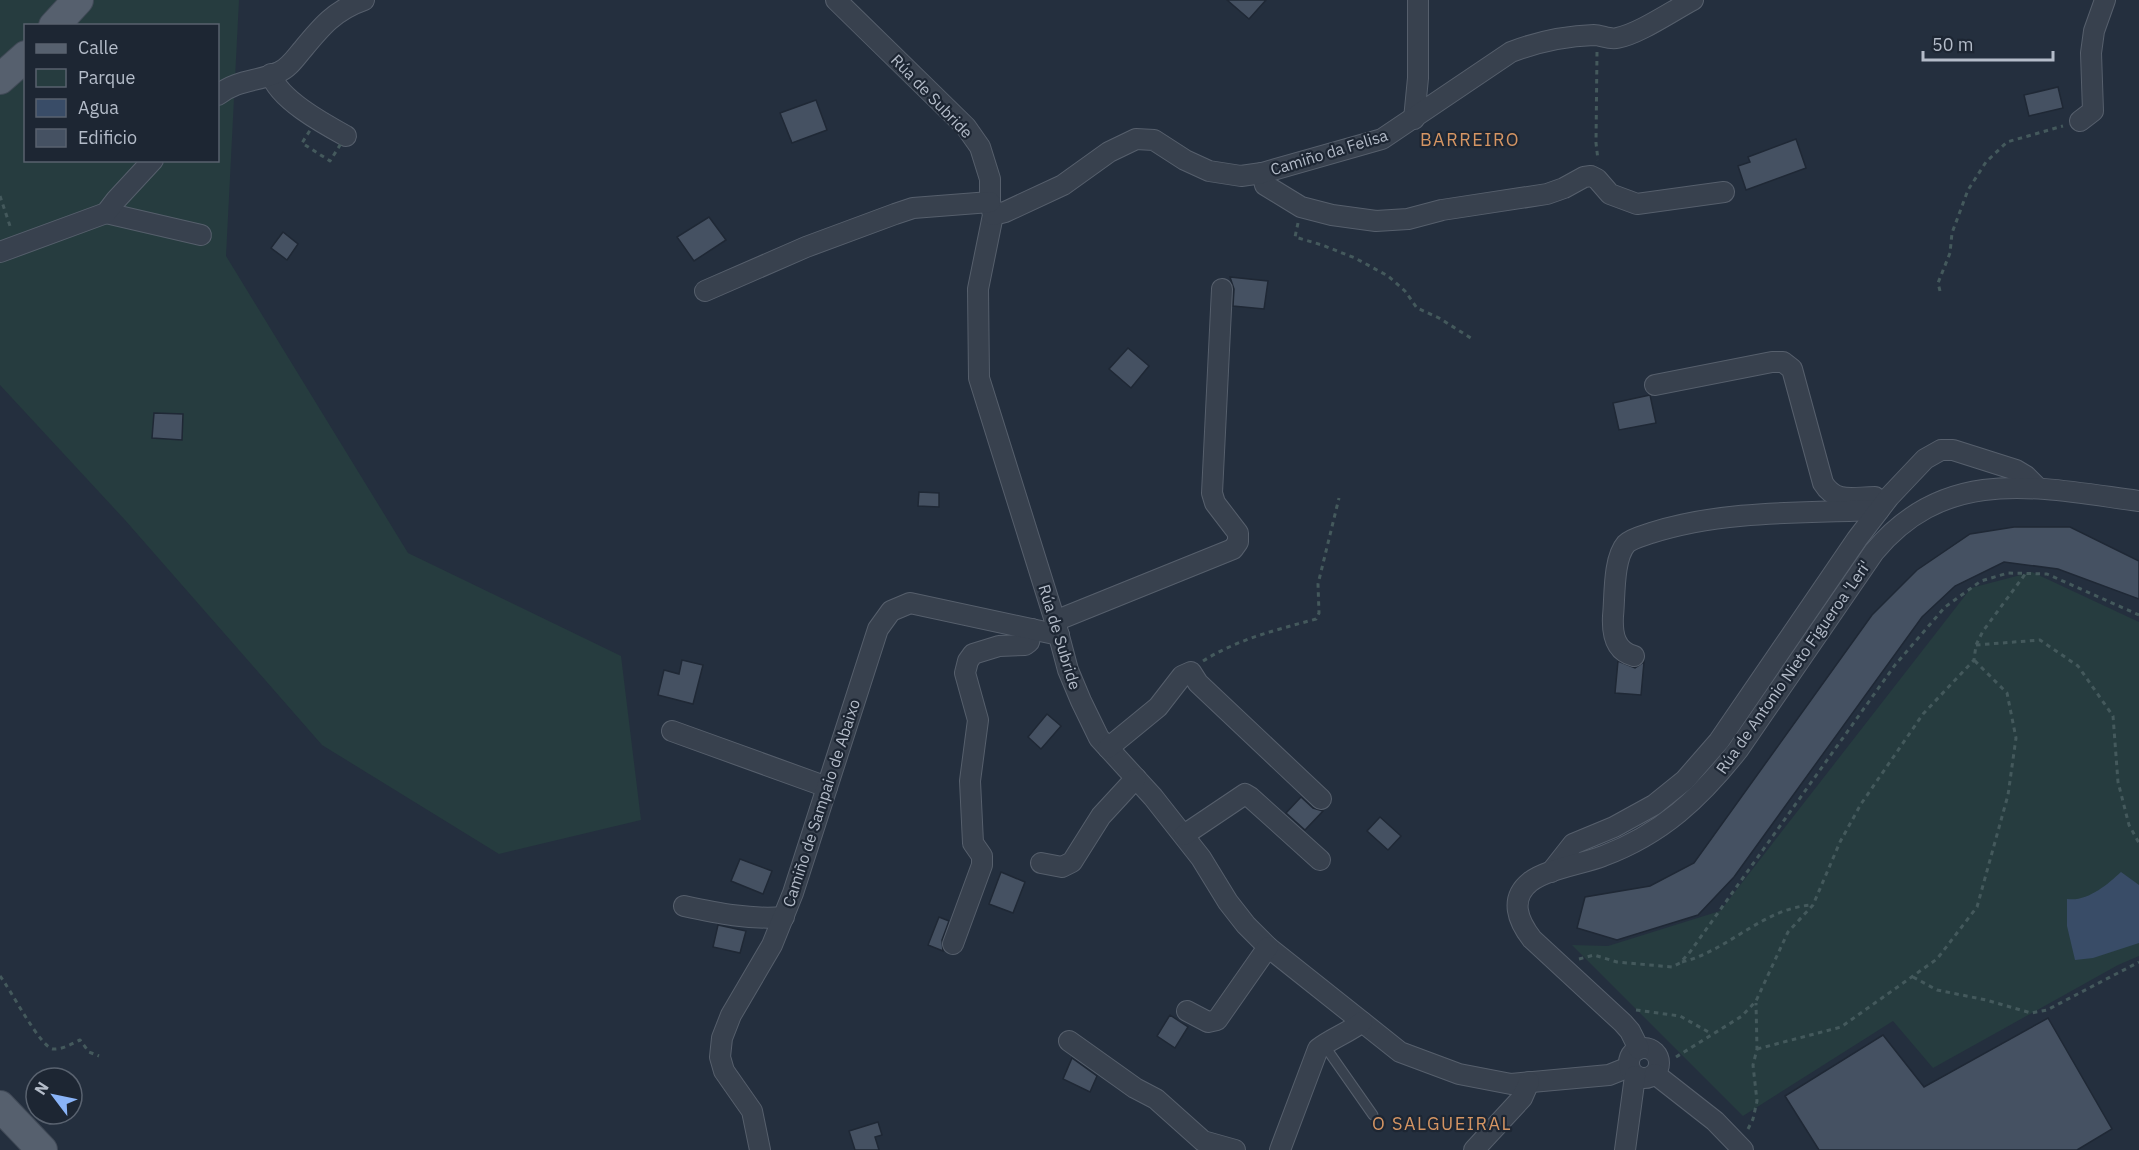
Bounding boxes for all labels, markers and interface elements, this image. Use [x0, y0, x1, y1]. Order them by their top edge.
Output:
legend [24, 24, 219, 162]
scale bar [1923, 24, 2054, 62]
text: 50 m [1932, 33, 1974, 56]
text: Calle [78, 36, 118, 59]
street label: Rúa de Subride [887, 50, 977, 142]
text: Parque [78, 66, 136, 89]
text: Agua [78, 96, 119, 119]
street label: Camiño da Felisa [1268, 124, 1391, 179]
text: Edificio [78, 126, 137, 149]
district label: BARREIRO [1420, 128, 1520, 151]
street label: Rúa de Antonio Nieto Figueroa 'Leri' [1711, 556, 1875, 778]
street label: Rúa de Subride [1034, 582, 1086, 692]
street label: Camiño de Sampaio de Abaixo [778, 697, 864, 909]
north arrow [24, 1066, 84, 1126]
text: N [30, 1078, 53, 1098]
district label: O SALGUEIRAL [1372, 1112, 1512, 1135]

